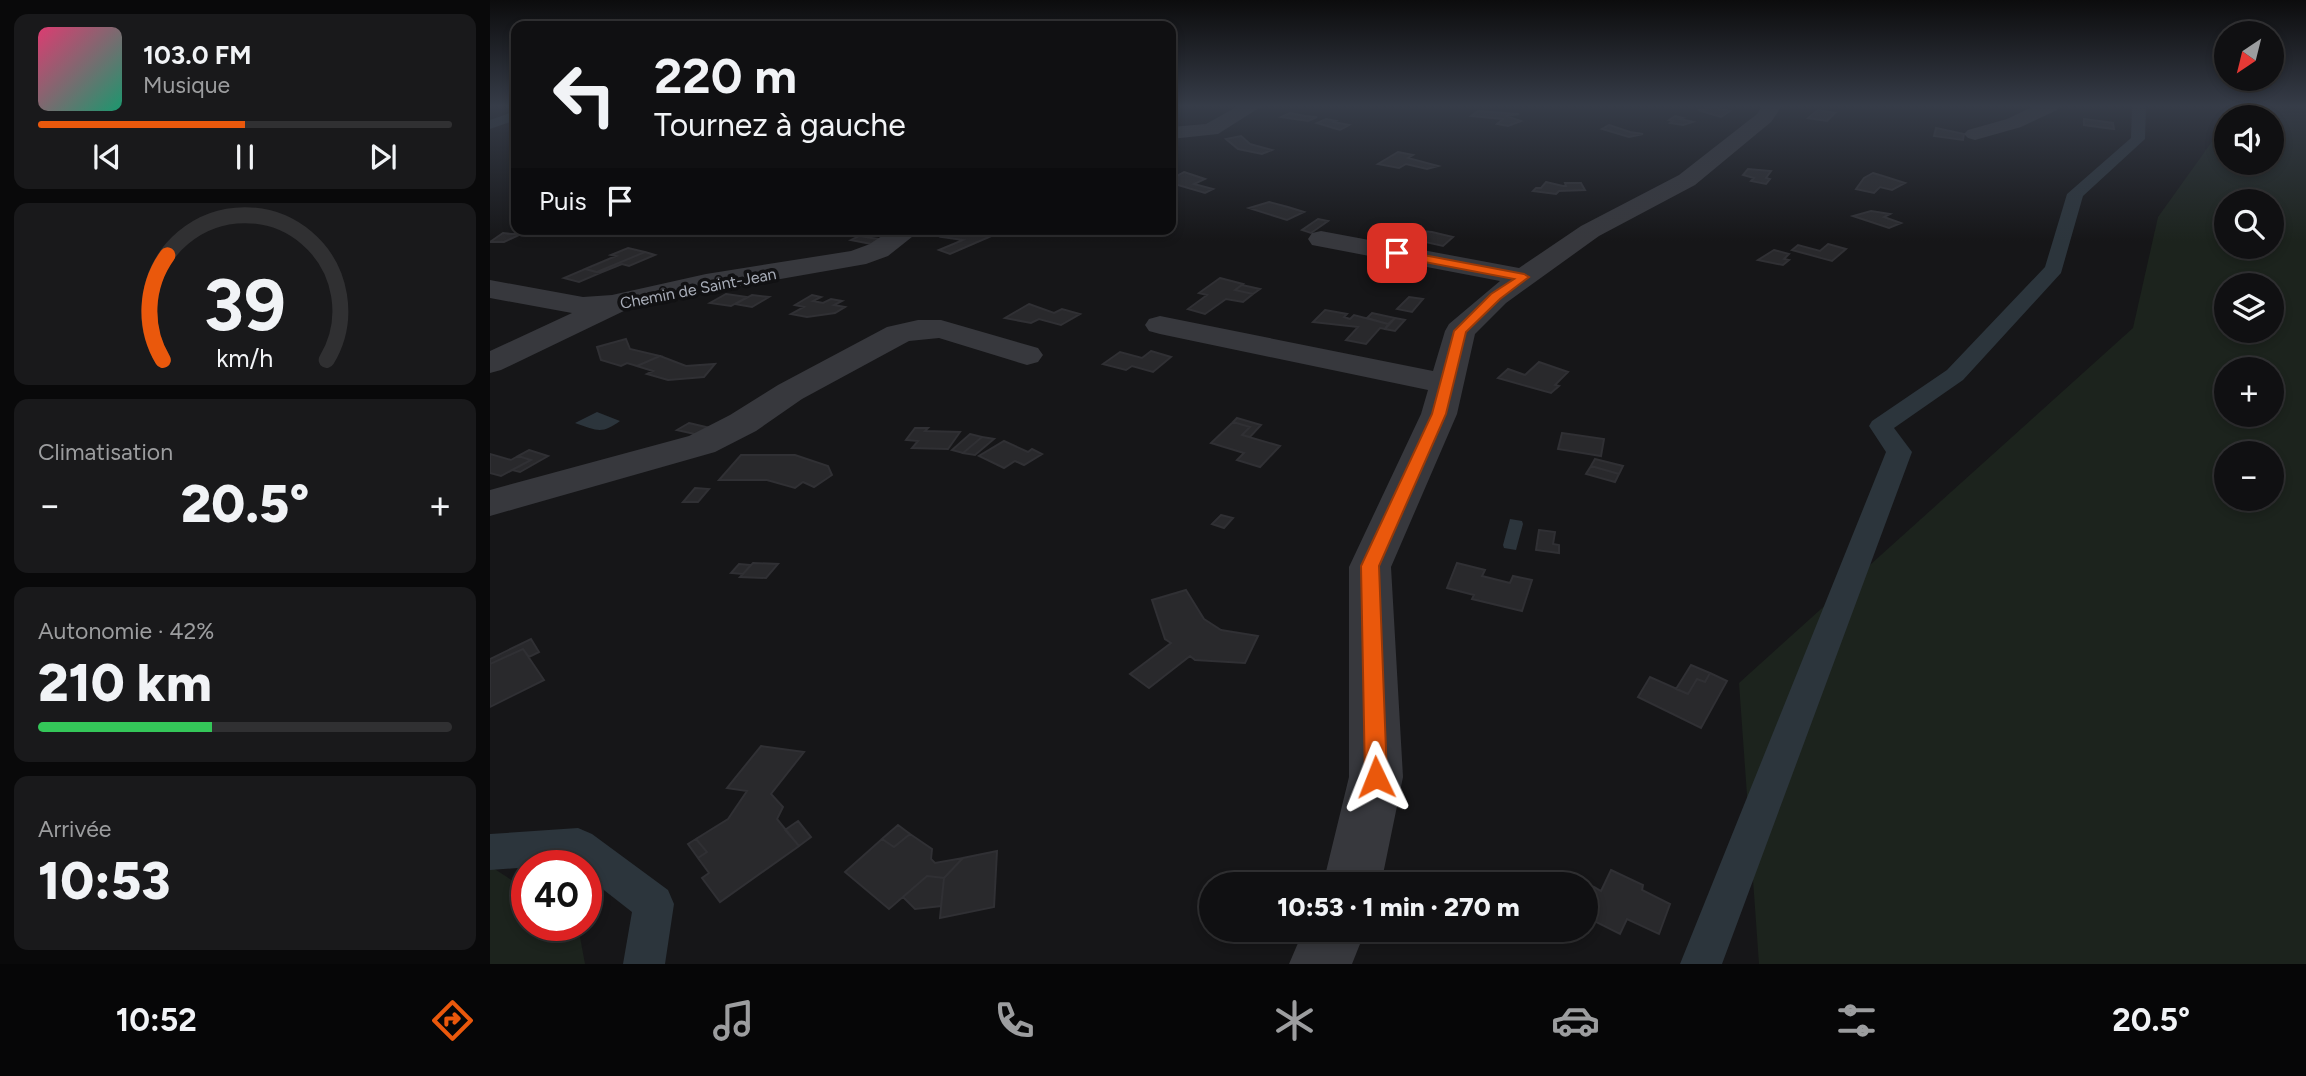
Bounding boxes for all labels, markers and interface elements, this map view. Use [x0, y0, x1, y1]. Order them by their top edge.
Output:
north arrow [2214, 21, 2284, 91]
map controls [2214, 21, 2284, 511]
text: 103.0 FM [143, 39, 251, 71]
text: 220 m [654, 46, 797, 105]
icon: left [539, 49, 630, 140]
text: Musique [143, 71, 230, 99]
button: sound [2214, 105, 2284, 175]
text: Tournez à gauche [654, 106, 906, 144]
icon: previous [88, 138, 126, 176]
icon: pause [226, 138, 264, 176]
icon: next [364, 138, 402, 176]
icon: arrive [601, 182, 639, 220]
text: Puis [539, 185, 587, 217]
button: search [2214, 189, 2284, 259]
pin [1367, 223, 1427, 283]
icon: arrive [1378, 234, 1416, 272]
text: 39 [204, 261, 286, 348]
street label: Chemin de Saint-Jean [618, 264, 778, 313]
button: layers [2214, 273, 2284, 343]
text: km/h [216, 342, 274, 372]
button: + [2214, 357, 2284, 427]
text: Climatisation [38, 438, 173, 466]
button: − [2214, 441, 2284, 511]
text: 20.5° [181, 473, 309, 535]
text: − [38, 482, 62, 528]
text: + [428, 482, 452, 528]
text: Autonomie · 42% [38, 617, 214, 645]
text: 210 km [38, 652, 212, 714]
position arrow [1339, 740, 1413, 814]
text: Arrivée [38, 815, 111, 843]
text: 10:53 [38, 850, 170, 912]
speed limit sign: 40 [511, 850, 602, 941]
text: 10:53 · 1 min · 270 m [1277, 891, 1520, 923]
icon: directions [428, 996, 477, 1045]
icon: music [709, 996, 758, 1045]
icon: phone [990, 996, 1039, 1045]
icon: climate [1270, 996, 1319, 1045]
icon: car [1551, 996, 1600, 1045]
icon: filters [1832, 996, 1881, 1045]
text: 10:52 [116, 1001, 197, 1039]
text: 20.5° [2112, 1001, 2190, 1039]

